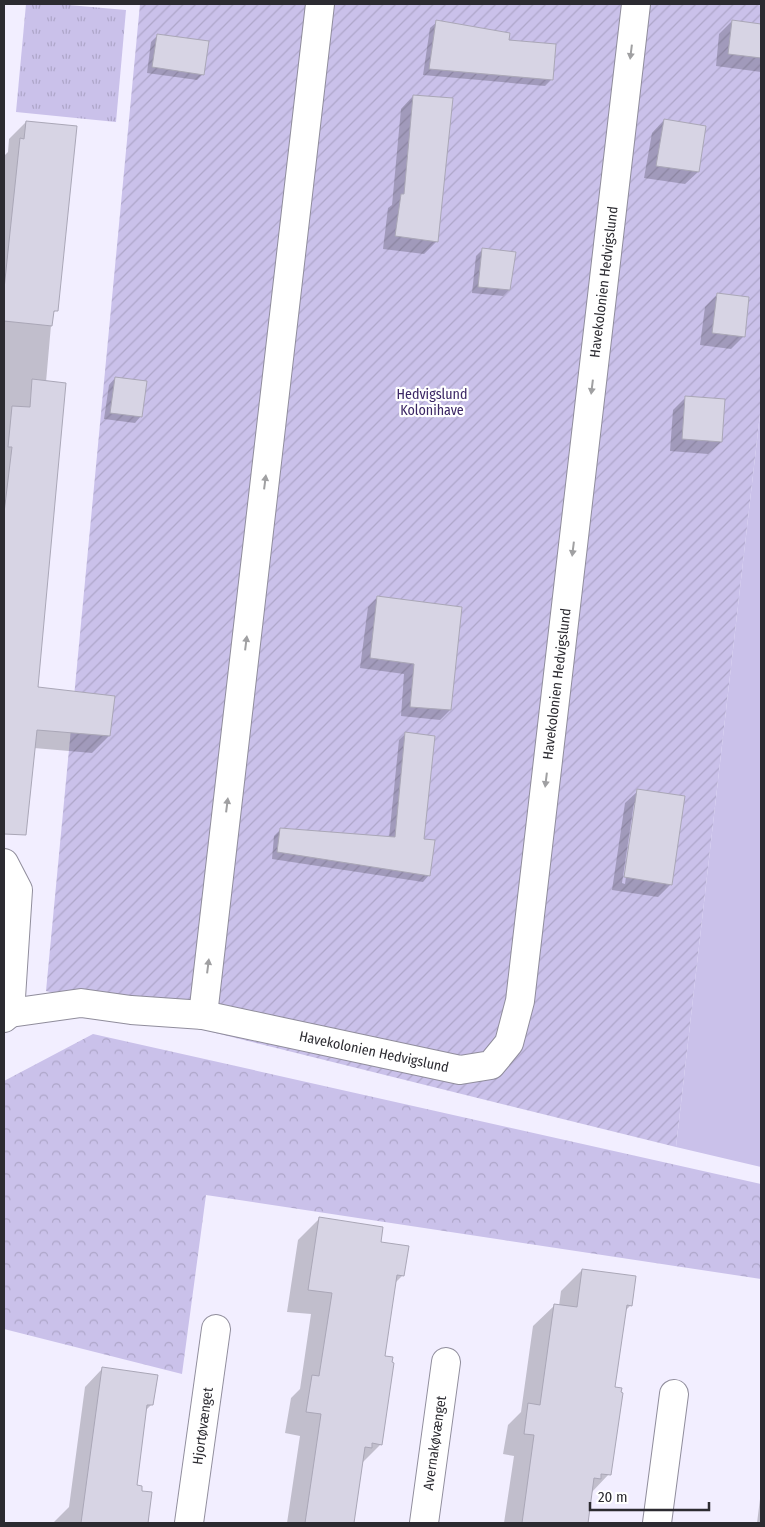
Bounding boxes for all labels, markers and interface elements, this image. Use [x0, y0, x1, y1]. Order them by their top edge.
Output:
one-way arrow [626, 44, 634, 60]
street label: Havekolonien Hedvigslund [586, 205, 622, 359]
one-way arrow [588, 380, 596, 396]
park label: Hedvigslund Kolonihave [396, 386, 468, 419]
one-way arrow [261, 474, 269, 490]
one-way arrow [569, 541, 577, 557]
street label: Havekolonien Hedvigslund [539, 607, 575, 761]
one-way arrow [242, 635, 250, 651]
one-way arrow [542, 772, 550, 788]
one-way arrow [223, 796, 231, 812]
one-way arrow [204, 958, 212, 974]
street label: Havekolonien Hedvigslund [298, 1028, 450, 1076]
street label: Hjortøvænget [189, 1386, 217, 1466]
street label: Avernakøvænget [420, 1394, 450, 1491]
scale bar [590, 1480, 709, 1512]
text: 20 m [598, 1488, 628, 1506]

